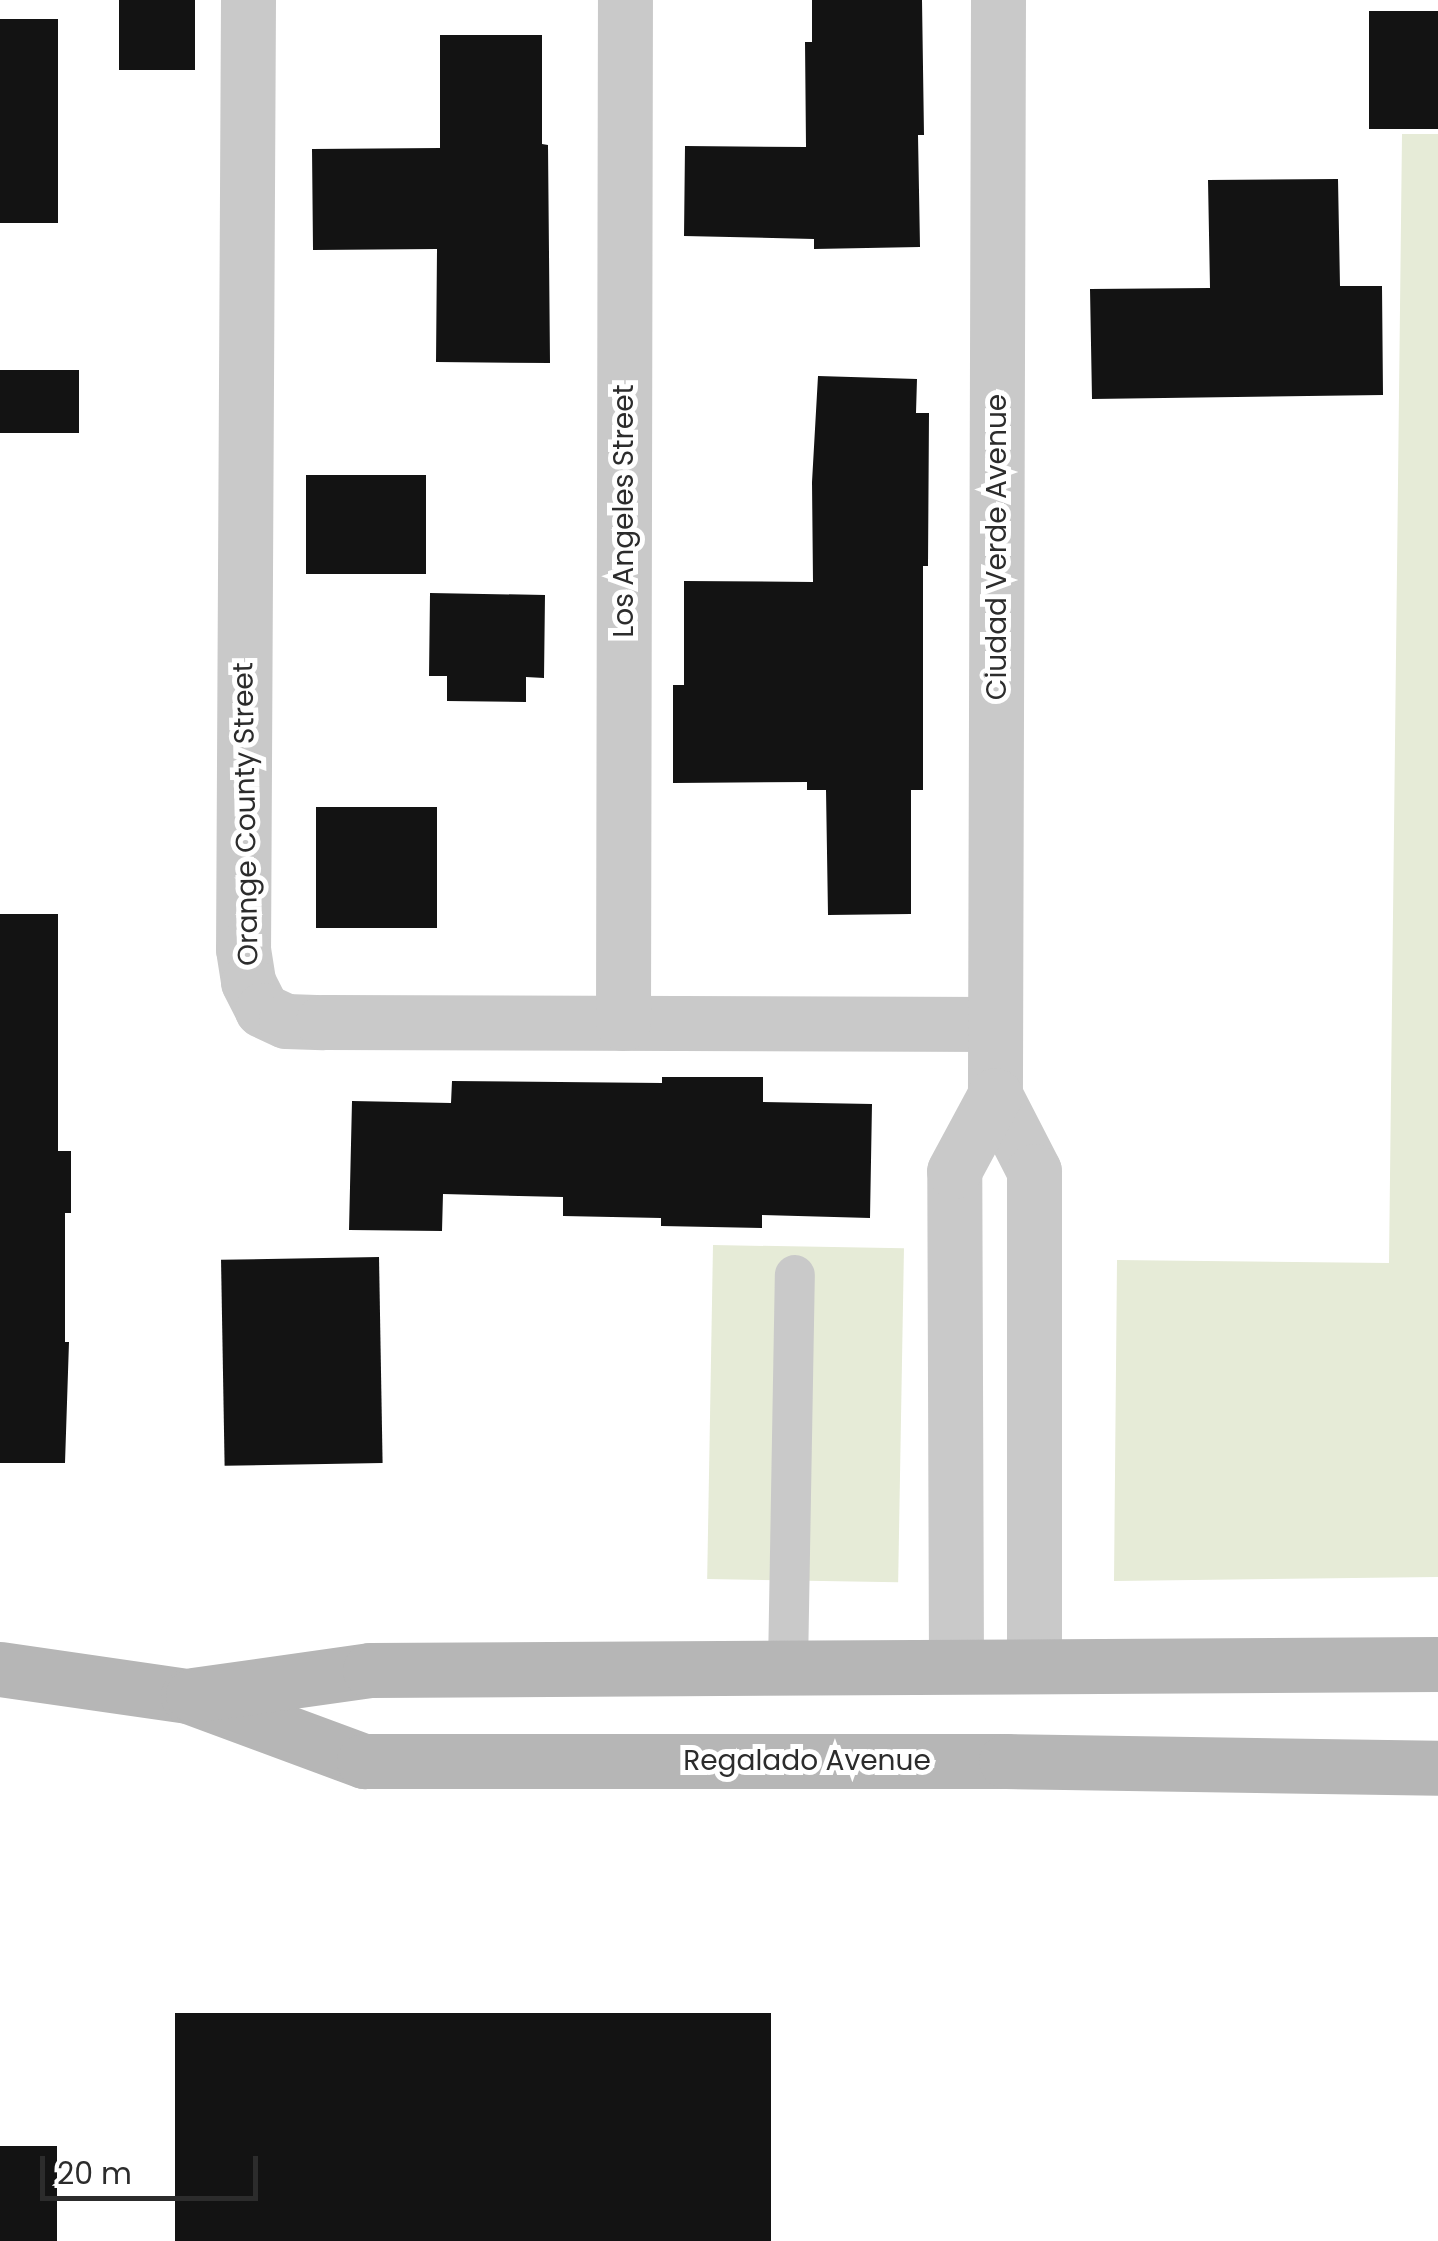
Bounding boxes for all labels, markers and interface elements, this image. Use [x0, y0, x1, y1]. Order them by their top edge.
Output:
street label: Los Angeles Street [607, 384, 641, 638]
street label: Ciudad Verde Avenue [980, 394, 1014, 700]
street label: Orange County Street [227, 662, 265, 966]
street label: Regalado Avenue [683, 1744, 931, 1778]
scale bar [45, 2136, 262, 2198]
text: 20 m [57, 2152, 132, 2195]

